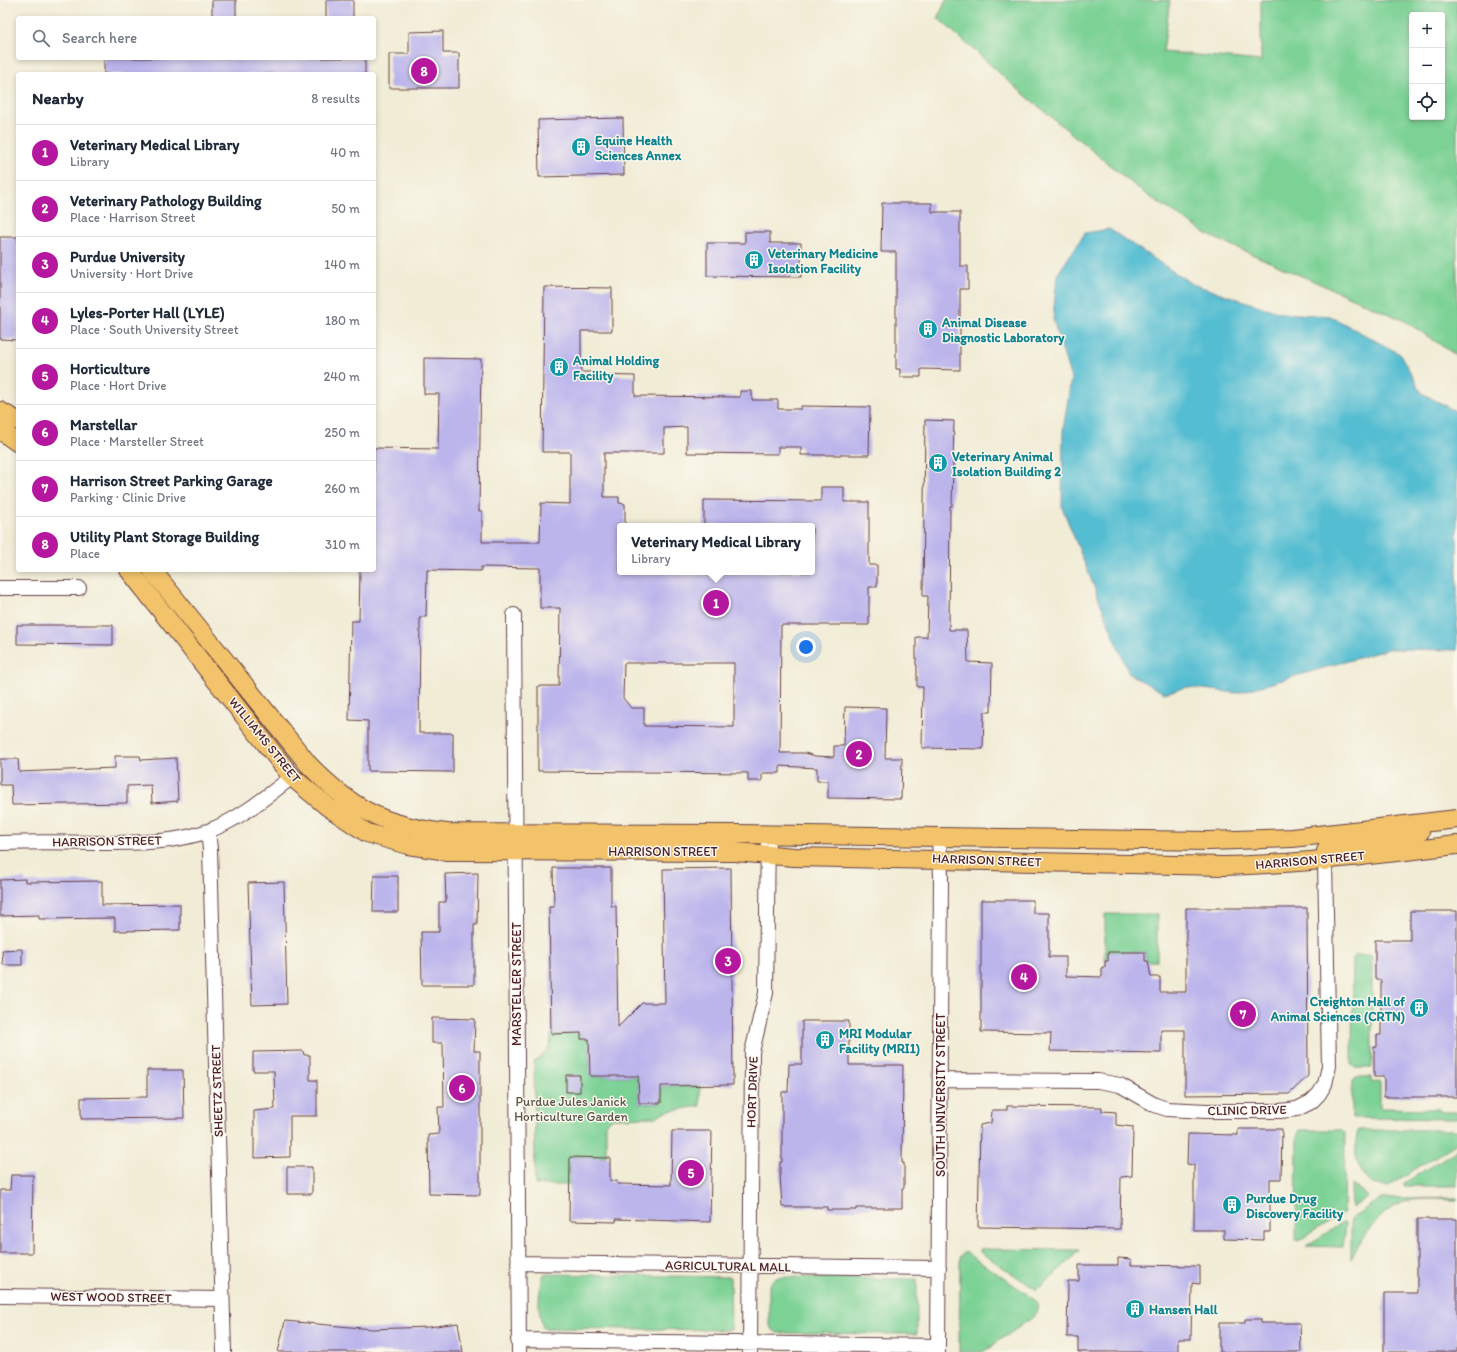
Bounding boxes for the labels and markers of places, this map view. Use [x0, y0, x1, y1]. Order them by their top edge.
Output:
pin: 8 [411, 56, 437, 86]
place label: Equine Health Sciences Annex [595, 133, 682, 163]
building icon: Equine Health Sciences Annex [570, 136, 592, 158]
place label: Veterinary Medicine Isolation Facility [768, 246, 878, 277]
building icon: Veterinary Medicine Isolation Facility [743, 249, 765, 271]
place label: Animal Disease Diagnostic Laboratory [941, 315, 1065, 346]
building icon: Animal Disease Diagnostic Laboratory [917, 318, 939, 340]
place label: Animal Holding Facility [572, 353, 659, 384]
building icon: Animal Holding Facility [548, 356, 570, 378]
place label: Veterinary Animal Isolation Building 2 [952, 449, 1061, 480]
building icon: Veterinary Animal Isolation Building 2 [927, 452, 949, 474]
pin: 1 [703, 588, 729, 618]
pin: 2 [846, 739, 872, 769]
pin: 3 [715, 946, 741, 976]
pin: 4 [1011, 962, 1037, 992]
place label: Creighton Hall of Animal Sciences (CRTN) [1270, 994, 1405, 1025]
building icon: Creighton Hall of Animal Sciences (CRTN) [1408, 997, 1430, 1019]
pin: 7 [1230, 999, 1256, 1029]
place label: MRI Modular Facility (MRI1) [839, 1026, 920, 1057]
building icon: MRI Modular Facility (MRI1) [814, 1029, 836, 1051]
pin: 6 [449, 1073, 475, 1103]
pin: 5 [678, 1158, 704, 1188]
place label: Purdue Drug Discovery Facility [1246, 1191, 1344, 1222]
building icon: Purdue Drug Discovery Facility [1221, 1194, 1243, 1216]
building icon: Hansen Hall [1124, 1298, 1146, 1320]
place label: Hansen Hall [1149, 1302, 1218, 1317]

